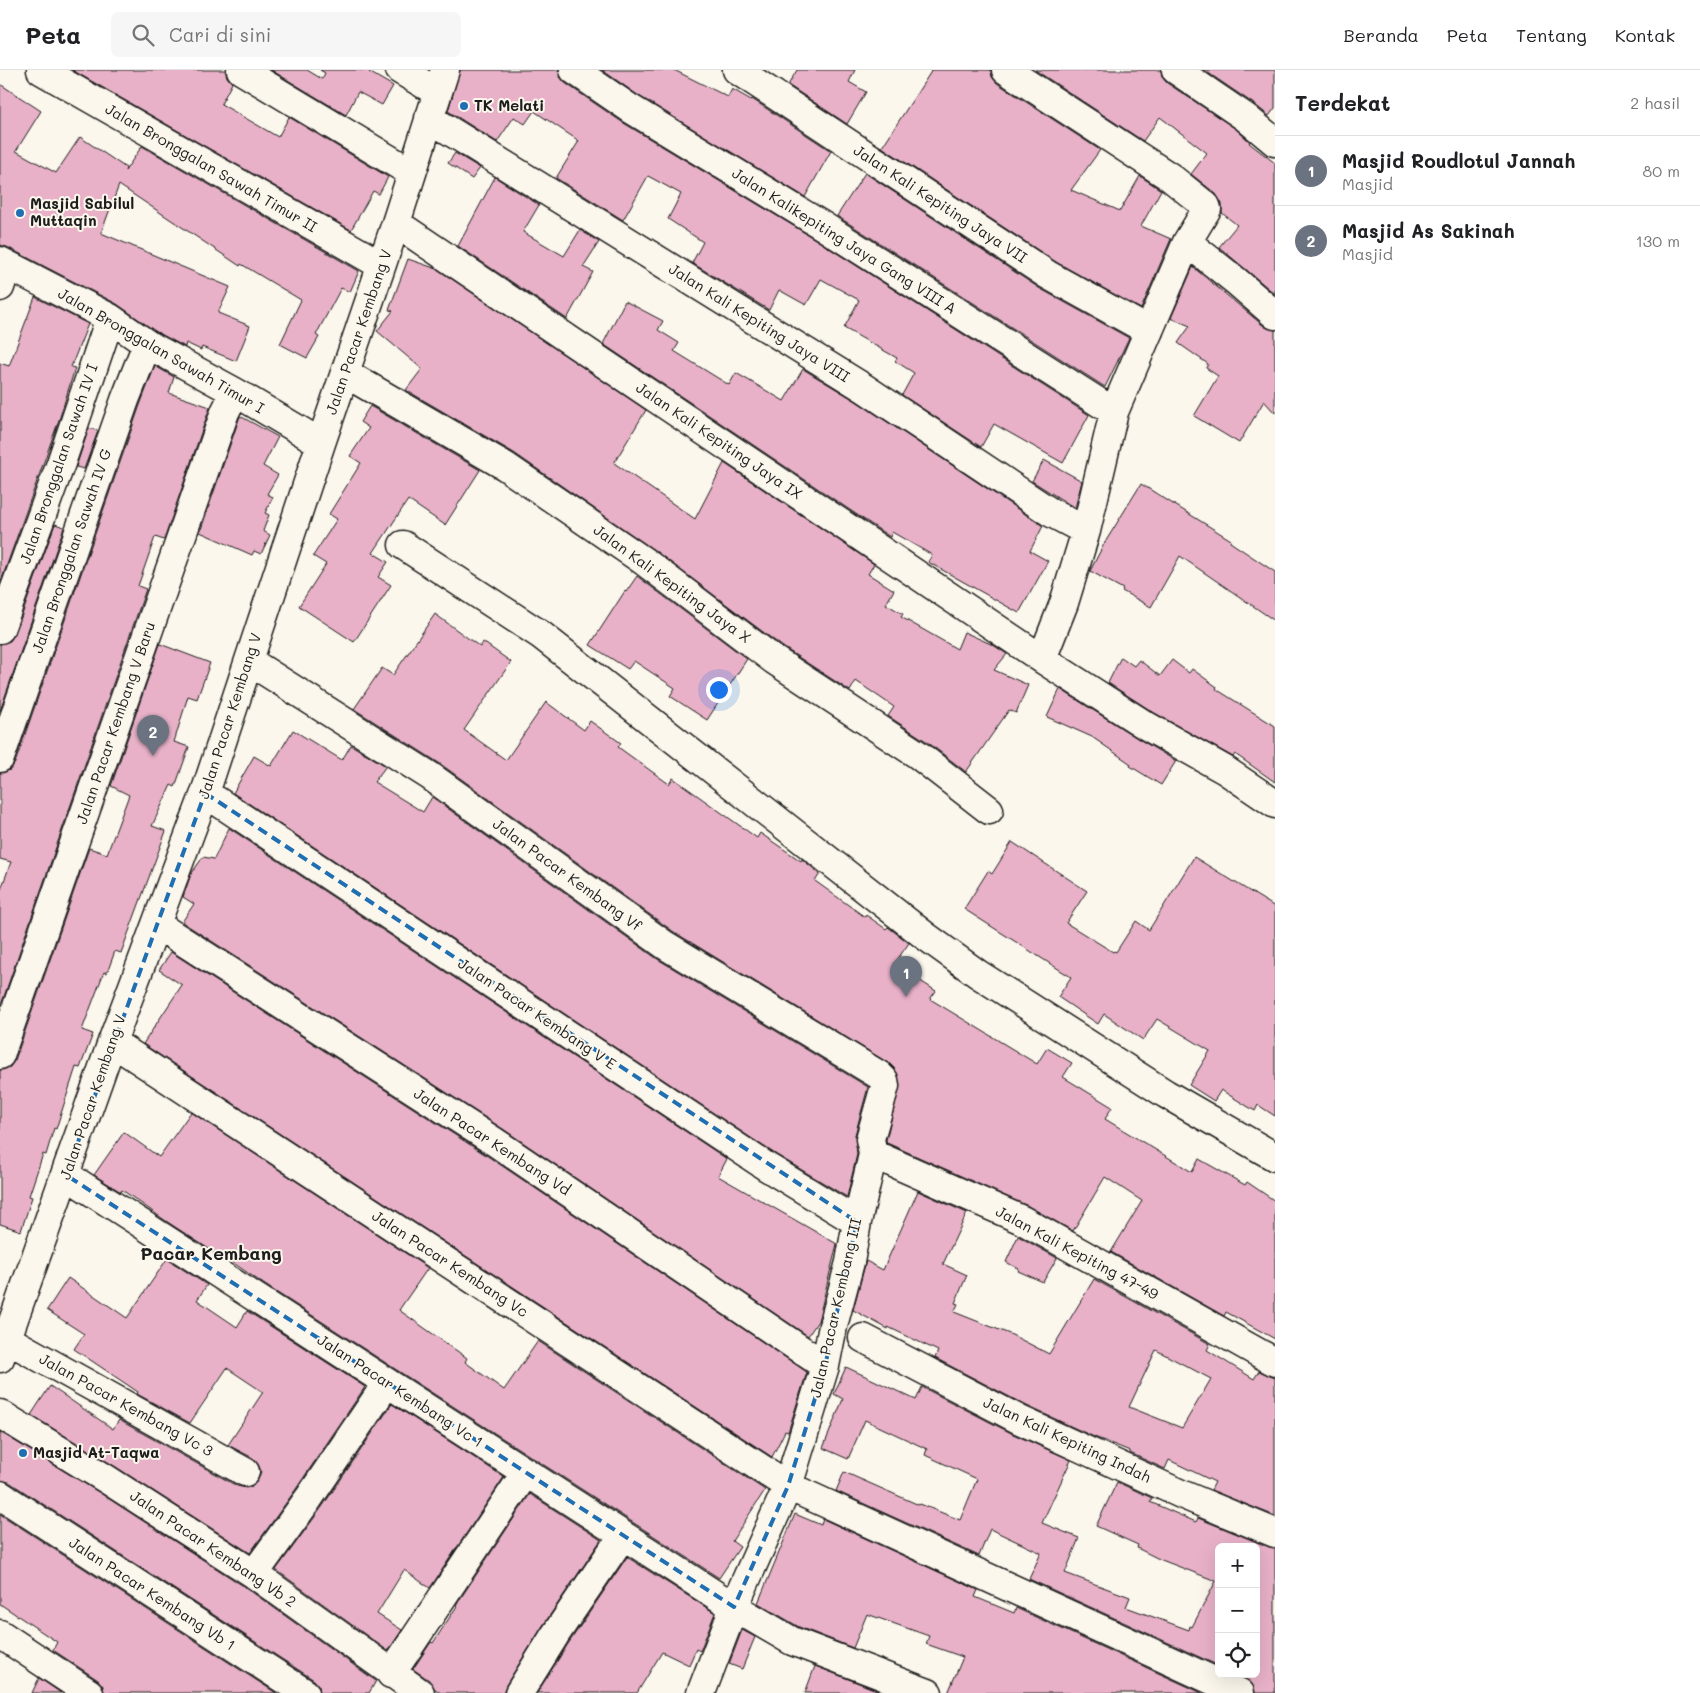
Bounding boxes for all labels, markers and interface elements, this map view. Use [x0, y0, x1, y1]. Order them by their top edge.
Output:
search box [111, 12, 461, 57]
text: Peta [25, 19, 81, 50]
icon: search [129, 21, 157, 49]
text: Cari di sini [169, 22, 271, 47]
text: Beranda [1344, 23, 1419, 47]
text: Peta [1447, 23, 1488, 47]
text: Tentang [1516, 23, 1587, 47]
text: Kontak [1615, 23, 1675, 47]
text: Terdekat [1295, 89, 1390, 116]
text: 2 hasil [1630, 92, 1680, 113]
place label: TK Melati [474, 95, 544, 115]
street label: Jalan Bronggalan Sawah Timur II [102, 98, 321, 236]
marker: TK Melati [458, 100, 470, 112]
street label: Jalan Kali Kepiting Jaya VII [850, 139, 1031, 267]
text: Masjid Roudlotul Jannah [1342, 148, 1575, 173]
text: 1 [1307, 160, 1315, 181]
text: 80 m [1643, 160, 1680, 181]
street label: Jalan Kalikepiting Jaya Gang VIII A [729, 163, 961, 318]
text: Masjid [1342, 173, 1393, 194]
place label: Masjid Sabilul Muttaqin [30, 193, 134, 230]
marker: Masjid Sabilul Muttaqin [14, 207, 26, 219]
text: Masjid As Sakinah [1342, 218, 1515, 243]
text: 2 [1307, 230, 1315, 251]
text: 130 m [1636, 230, 1680, 251]
text: Masjid [1342, 243, 1393, 264]
street label: Jalan Pacar Kembang V [320, 246, 396, 417]
street label: Jalan Kali Kepiting Jaya VIII [665, 258, 854, 386]
street label: Jalan Bronggalan Sawah Timur I [55, 283, 269, 418]
street label: Jalan Bronggalan Sawah IV I [14, 361, 102, 566]
street label: Jalan Kali Kepiting Jaya IX [632, 377, 807, 503]
street label: Jalan Bronggalan Sawah IV G [27, 446, 116, 656]
street label: Jalan Kali Kepiting Jaya X [590, 519, 755, 647]
street label: Jalan Pacar Kembang V Baru [71, 619, 159, 826]
street label: Jalan Pacar Kembang V [193, 630, 265, 801]
your location [706, 677, 732, 703]
pin: 2 [137, 715, 169, 756]
street label: Jalan Pacar Kembang Vf [489, 813, 647, 936]
street label: Jalan Pacar Kembang V E [454, 953, 621, 1074]
pin: 1 [890, 956, 922, 997]
street label: Jalan Pacar Kembang V [54, 1011, 130, 1182]
street label: Jalan Pacar Kembang Vd [410, 1083, 575, 1199]
street label: Jalan Kali Kepiting 47-49 [993, 1201, 1163, 1304]
street label: Jalan Pacar Kembang Vc [369, 1205, 533, 1321]
street label: Jalan Pacar Kembang III [805, 1216, 866, 1399]
district label: Pacar Kembang [140, 1241, 282, 1265]
street label: Jalan Pacar Kembang Vc 1 [314, 1329, 487, 1451]
street label: Jalan Pacar Kembang Vc 3 [36, 1348, 217, 1460]
street label: Jalan Kali Kepiting Indah [980, 1391, 1155, 1487]
place label: Masjid At-Taqwa [33, 1442, 159, 1462]
marker: Masjid At-Taqwa [17, 1447, 29, 1459]
street label: Jalan Pacar Kembang Vb 2 [127, 1485, 300, 1611]
street label: Jalan Pacar Kembang Vb 1 [66, 1532, 240, 1655]
map controls [1215, 1543, 1260, 1678]
button: + [1215, 1543, 1260, 1588]
button: − [1215, 1588, 1260, 1633]
button: locate [1215, 1633, 1260, 1678]

